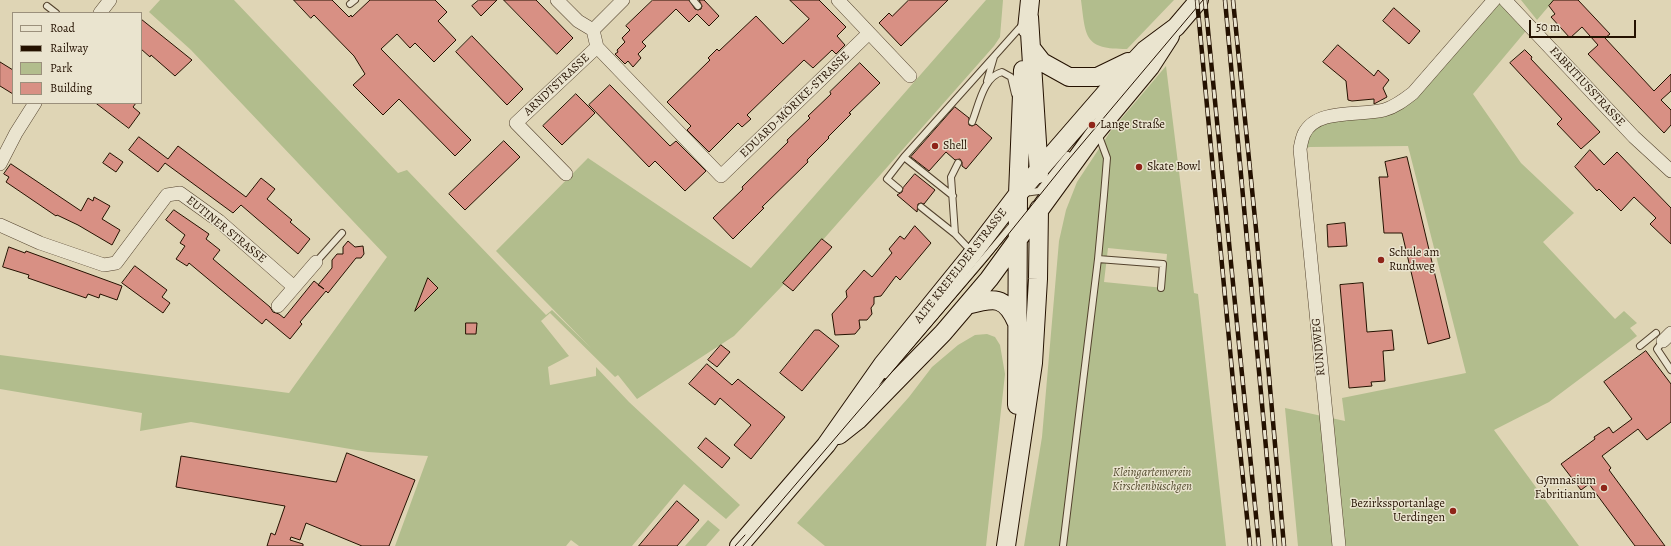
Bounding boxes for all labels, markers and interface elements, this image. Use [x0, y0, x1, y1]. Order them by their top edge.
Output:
legend [12, 12, 142, 104]
scale bar [1531, 12, 1638, 38]
text: 50 m [1536, 19, 1560, 35]
text: Road [50, 20, 75, 36]
text: Railway [50, 40, 88, 56]
street label: FABRITIUSSTRASSE [1546, 44, 1628, 130]
street label: EDUARD-MÖRIKE-STRASSE [737, 49, 853, 161]
street label: ARNDTSTRASSE [521, 51, 593, 119]
text: Park [50, 60, 73, 76]
text: Building [50, 80, 92, 96]
place label: Lange Straße [1100, 118, 1165, 132]
marker: Lange Straße [1087, 120, 1097, 130]
place label: Shell [943, 139, 967, 153]
marker: Shell [930, 141, 940, 151]
place label: Skate Bowl [1147, 160, 1200, 174]
marker: Skate Bowl [1134, 162, 1144, 172]
street label: EUTINER STRASSE [183, 193, 269, 267]
street label: ALTE KREFELDER STRASSE [912, 206, 1010, 326]
place label: Schule am Rundweg [1389, 246, 1439, 274]
marker: Schule am Rundweg [1376, 255, 1386, 265]
street label: RUNDWEG [1309, 317, 1329, 377]
park label: Kleingartenverein Kirschenbüschgen [1112, 466, 1192, 494]
place label: Gymnasium Fabritianum [1535, 474, 1596, 502]
marker: Gymnasium Fabritianum [1599, 483, 1609, 493]
place label: Bezirkssportanlage Uerdingen [1351, 497, 1445, 525]
marker: Bezirkssportanlage Uerdingen [1448, 506, 1458, 516]

